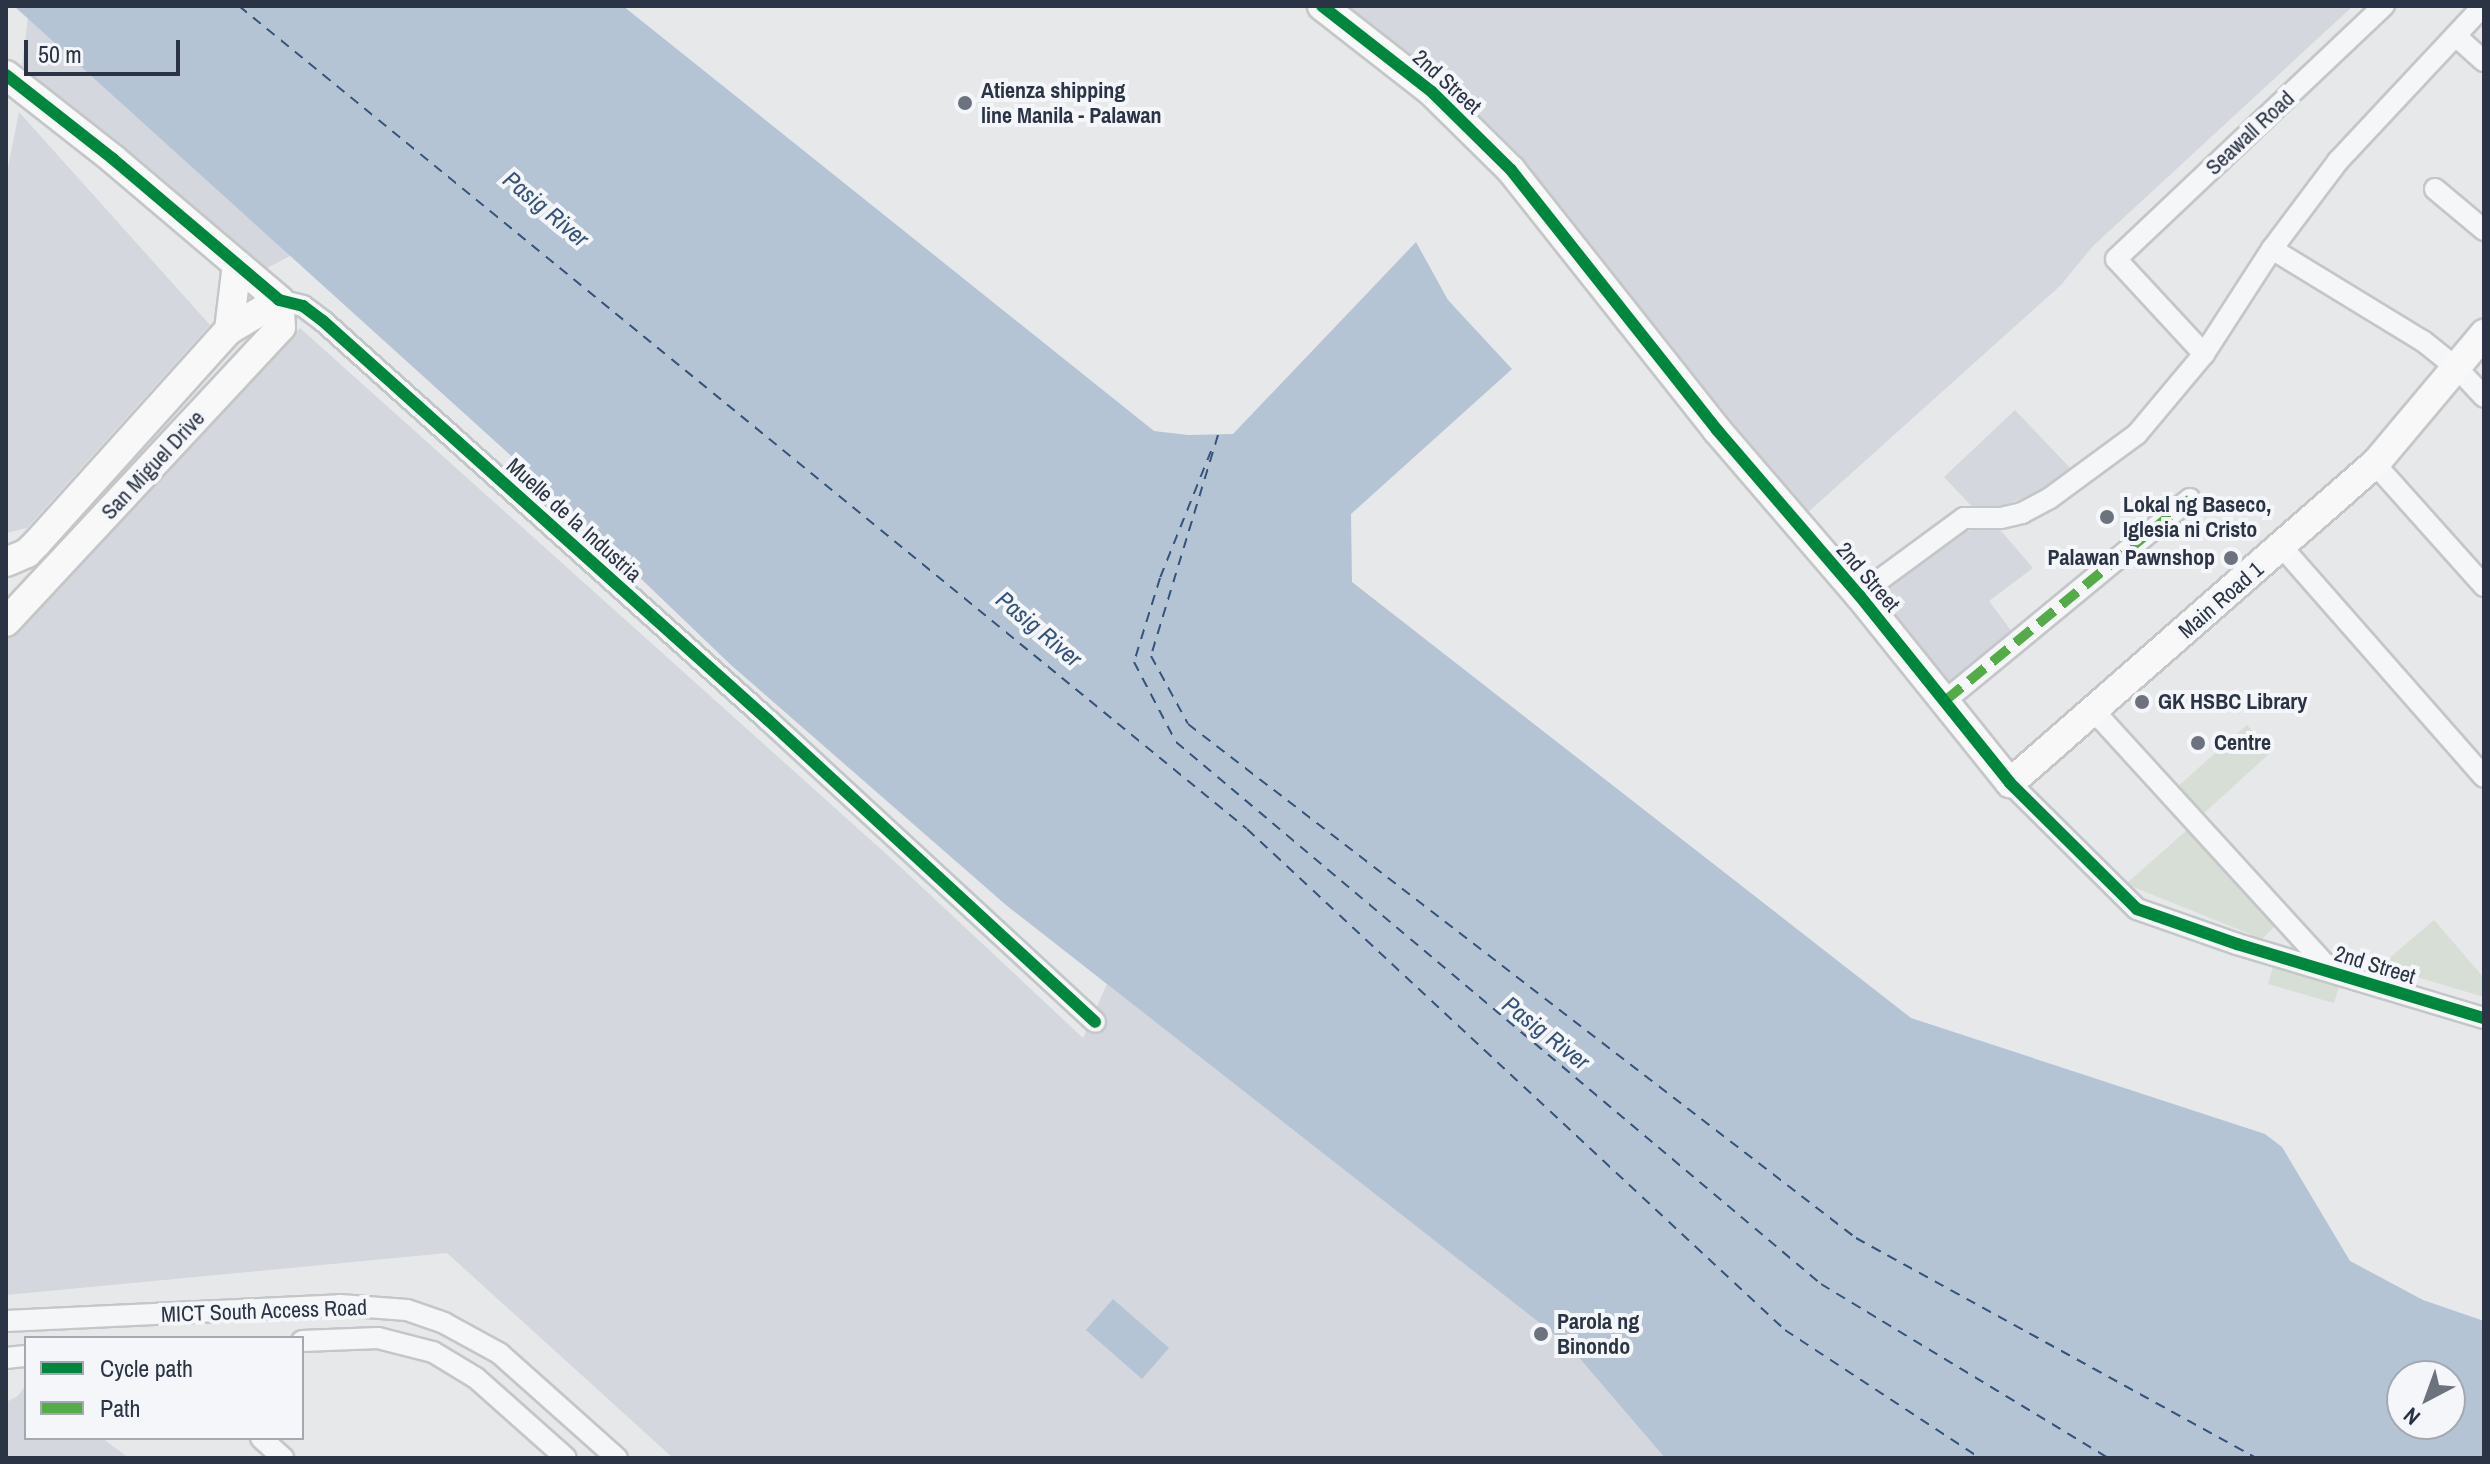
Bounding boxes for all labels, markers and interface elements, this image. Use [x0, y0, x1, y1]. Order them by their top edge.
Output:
scale bar [28, 24, 184, 74]
text: 50 m [38, 38, 82, 70]
street label: 2nd Street [1407, 44, 1487, 120]
place label: Atienza shipping line Manila - Palawan [981, 77, 1161, 128]
street label: Seawall Road [2200, 85, 2300, 181]
marker: Atienza shipping line Manila - Palawan [956, 94, 974, 112]
water label: Pasig River [497, 165, 595, 253]
street label: San Miguel Drive [96, 405, 210, 525]
street label: Muelle de la Industria [501, 452, 647, 588]
place label: Lokal ng Baseco, Iglesia ni Cristo [2123, 491, 2271, 542]
marker: Lokal ng Baseco, Iglesia ni Cristo [2098, 508, 2116, 526]
street label: 2nd Street [1831, 537, 1905, 617]
place label: Palawan Pawnshop [2048, 545, 2215, 571]
marker: Palawan Pawnshop [2222, 549, 2240, 567]
street label: Main Road 1 [2173, 556, 2269, 644]
water label: Pasig River [990, 585, 1088, 673]
place label: GK HSBC Library [2158, 689, 2307, 715]
marker: GK HSBC Library [2133, 693, 2151, 711]
place label: Centre [2214, 730, 2271, 756]
marker: Centre [2189, 734, 2207, 752]
street label: 2nd Street [2331, 940, 2419, 990]
water label: Pasig River [1497, 990, 1595, 1076]
street label: MICT South Access Road [160, 1294, 368, 1328]
place label: Parola ng Binondo [1557, 1308, 1639, 1360]
marker: Parola ng Binondo [1532, 1325, 1550, 1343]
legend [24, 1336, 304, 1440]
text: Cycle path [100, 1352, 193, 1384]
north arrow [2386, 1360, 2466, 1440]
text: Path [100, 1392, 141, 1424]
text: N [2397, 1401, 2426, 1432]

